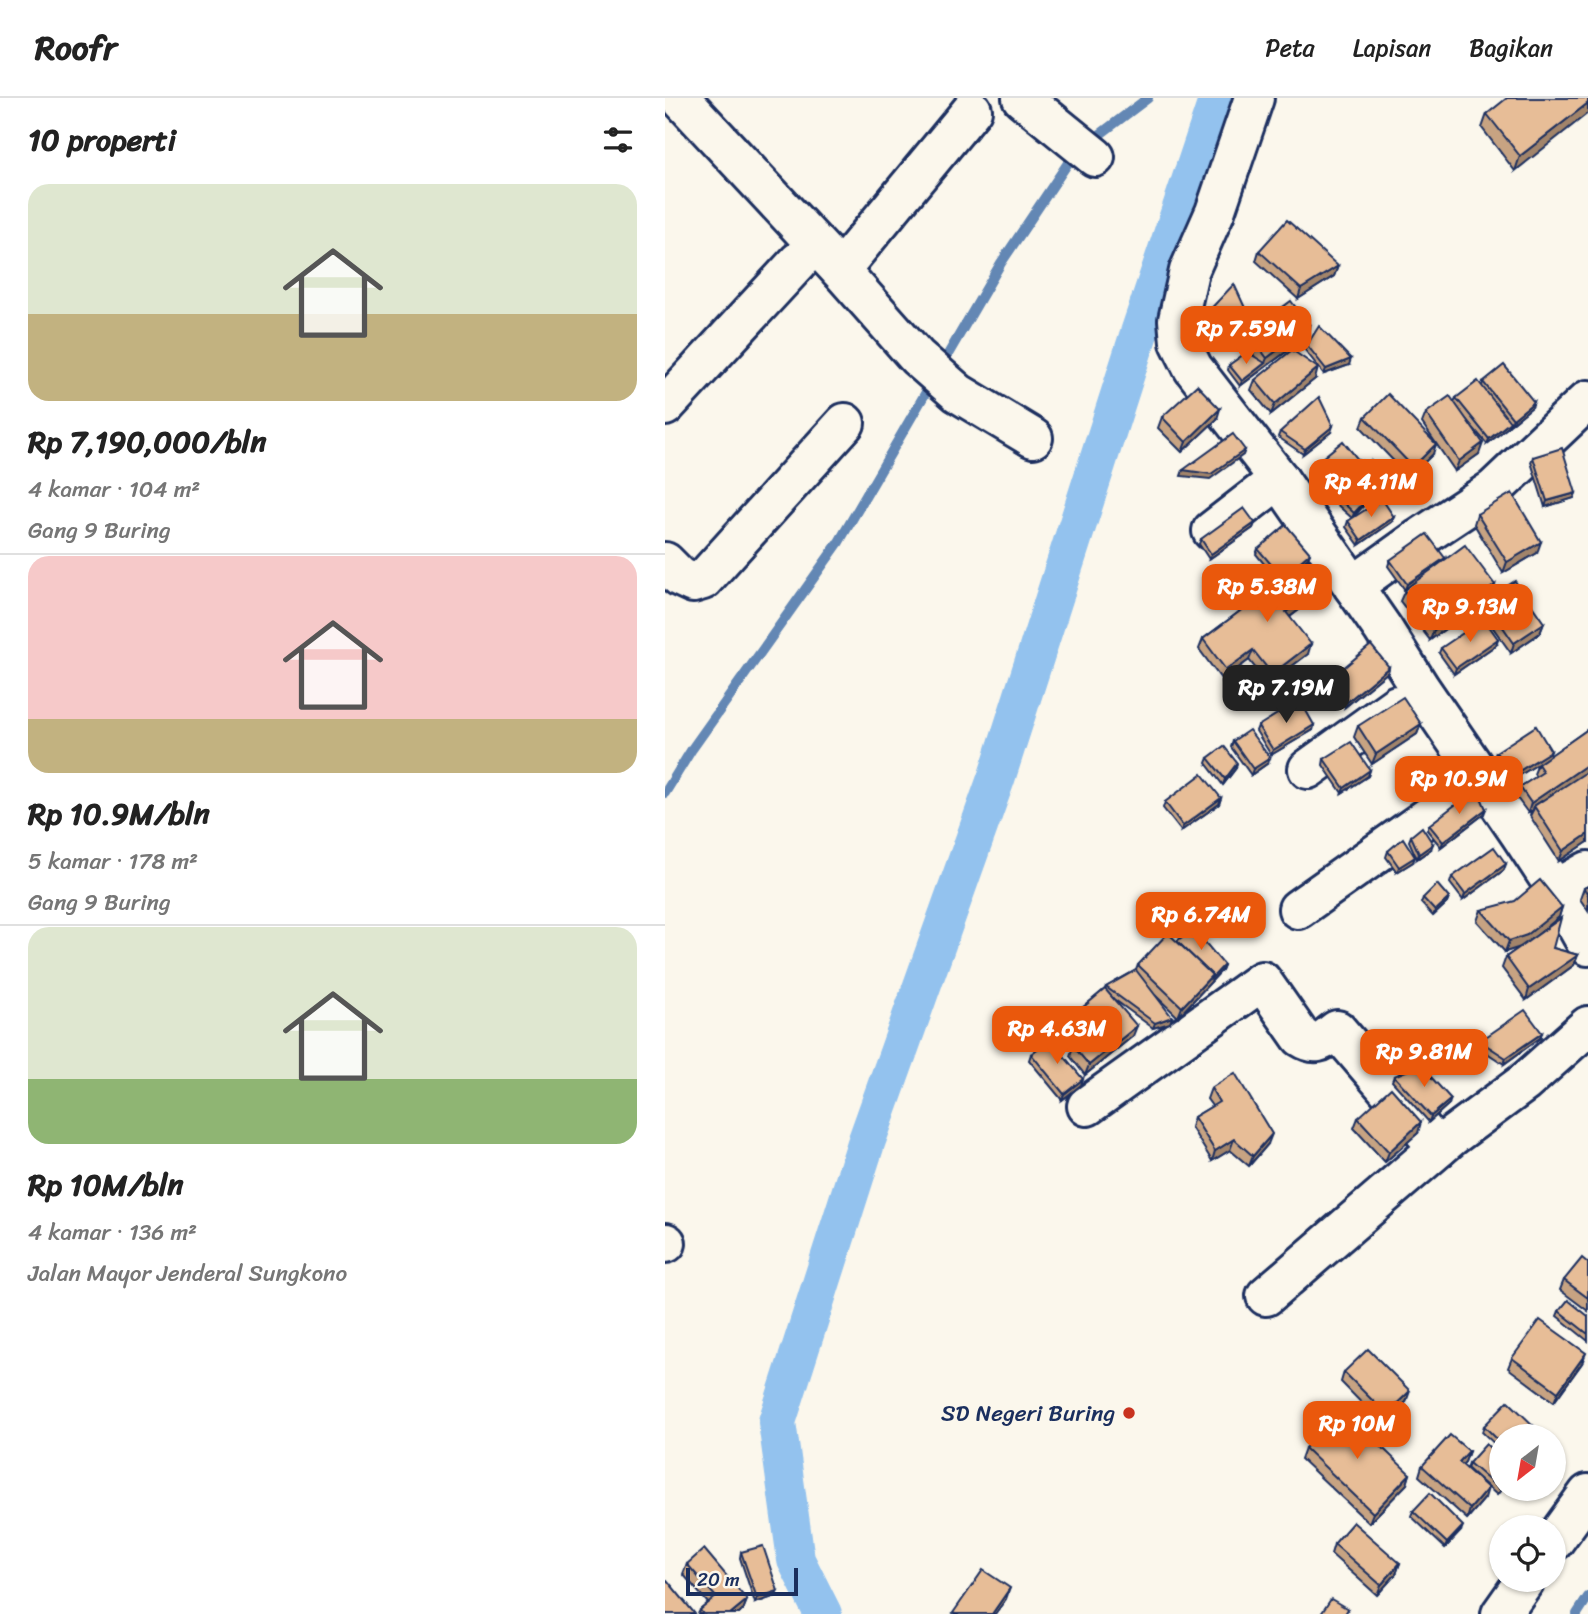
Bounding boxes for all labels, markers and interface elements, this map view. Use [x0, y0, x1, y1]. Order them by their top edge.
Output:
text: Roofr [35, 19, 117, 77]
text: Peta [1265, 27, 1315, 69]
text: Lapisan [1353, 27, 1431, 69]
text: Bagikan [1469, 27, 1553, 69]
text: 10 properti [28, 113, 176, 167]
icon: filters [599, 121, 637, 159]
icon: home [270, 230, 396, 356]
pin: Rp 7.59M [1174, 306, 1318, 366]
text: Rp 7.59M [1196, 308, 1296, 349]
text: Rp 7,190,000/bln [28, 415, 266, 469]
pin: Rp 4.11M [1299, 460, 1443, 519]
text: Rp 4.11M [1325, 461, 1417, 502]
text: 4 kamar · 104 m² [28, 469, 200, 510]
text: Gang 9 Buring [28, 510, 171, 551]
pin: Rp 5.38M [1195, 564, 1339, 624]
text: Rp 5.38M [1218, 566, 1316, 607]
pin: Rp 9.13M [1398, 584, 1542, 644]
text: Rp 9.13M [1423, 586, 1517, 627]
icon: home [270, 602, 396, 728]
pin: Rp 7.19M [1214, 666, 1358, 725]
text: Rp 7.19M [1239, 667, 1333, 708]
pin: Rp 10.9M [1387, 756, 1531, 816]
text: Rp 10.9M [1411, 758, 1507, 799]
text: Rp 10.9M/bln [28, 787, 210, 841]
text: 5 kamar · 178 m² [28, 841, 198, 882]
text: Gang 9 Buring [28, 882, 171, 923]
pin: Rp 6.74M [1129, 892, 1273, 952]
text: Rp 6.74M [1152, 894, 1250, 935]
icon: home [270, 973, 396, 1099]
pin: Rp 4.63M [985, 1006, 1129, 1066]
text: Rp 4.63M [1008, 1008, 1106, 1049]
pin: Rp 9.81M [1352, 1030, 1496, 1089]
text: Rp 9.81M [1376, 1031, 1472, 1072]
text: Rp 10M/bln [28, 1158, 184, 1212]
text: 4 kamar · 136 m² [28, 1212, 197, 1253]
text: Jalan Mayor Jenderal Sungkono [28, 1253, 347, 1294]
place label: SD Negeri Buring [941, 1393, 1115, 1434]
pin: Rp 10M [1300, 1402, 1414, 1461]
text: Rp 10M [1319, 1403, 1395, 1444]
marker: SD Negeri Buring [1121, 1405, 1137, 1421]
north arrow [1489, 1424, 1566, 1502]
map controls [1489, 1424, 1566, 1592]
button: locate [1489, 1515, 1566, 1592]
text: 20 m [697, 1563, 740, 1596]
scale bar [686, 1565, 798, 1597]

